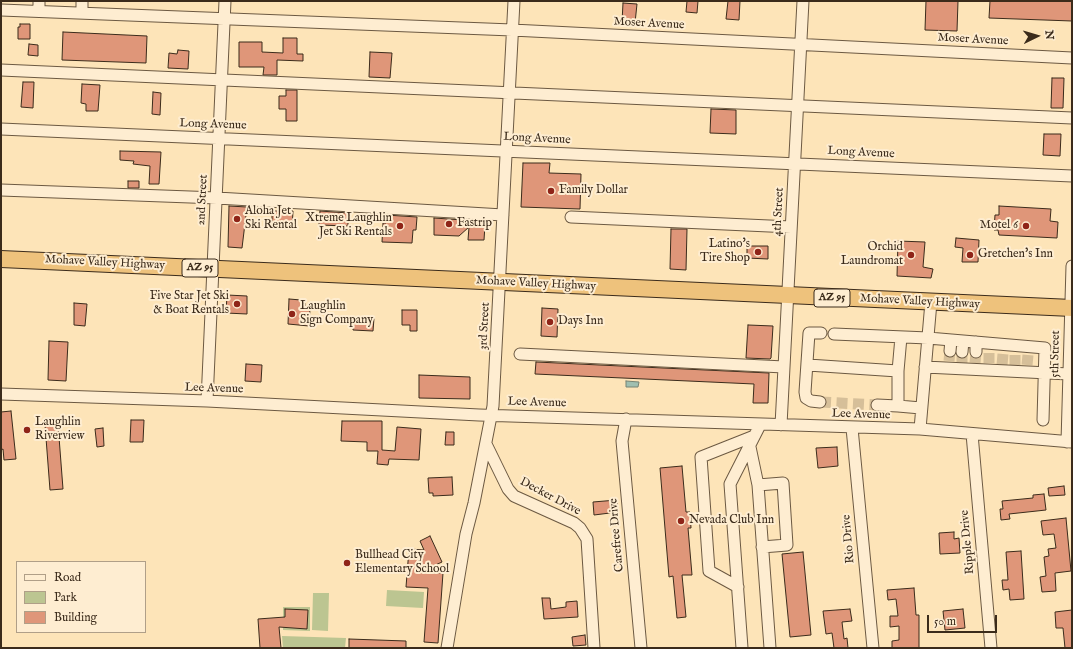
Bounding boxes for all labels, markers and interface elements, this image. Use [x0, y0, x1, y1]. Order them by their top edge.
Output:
street label: Moser Avenue [613, 15, 685, 33]
north arrow [1017, 16, 1057, 56]
text: N [1042, 30, 1056, 40]
street label: Moser Avenue [937, 31, 1009, 49]
street label: Long Avenue [179, 117, 247, 133]
street label: Long Avenue [503, 130, 571, 148]
street label: Long Avenue [827, 144, 895, 162]
street label: 2nd Street [194, 174, 212, 226]
place label: Family Dollar [559, 184, 628, 198]
marker: Family Dollar [546, 186, 556, 196]
street label: 4th Street [771, 187, 787, 237]
place label: Aloha Jet Ski Rental [245, 205, 297, 233]
place label: Xtreme Laughlin Jet Ski Rentals [305, 212, 392, 240]
marker: Aloha Jet Ski Rental [232, 214, 242, 224]
place label: Fastrip [457, 217, 492, 231]
marker: Fastrip [444, 219, 454, 229]
place label: Motel 6 [980, 219, 1018, 233]
marker: Xtreme Laughlin Jet Ski Rentals [395, 221, 405, 231]
marker: Motel 6 [1021, 221, 1031, 231]
place label: Latino's Tire Shop [700, 238, 750, 266]
place label: Orchid Laundromat [841, 241, 903, 269]
marker: Latino's Tire Shop [753, 247, 763, 257]
place label: Gretchen's Inn [978, 248, 1053, 262]
marker: Orchid Laundromat [906, 250, 916, 260]
marker: Gretchen's Inn [965, 250, 975, 260]
street label: Mohave Valley Highway [45, 253, 165, 273]
road number: AZ 95 [182, 259, 218, 277]
street label: Mohave Valley Highway [476, 274, 596, 294]
road number: AZ 95 [814, 289, 850, 307]
place label: Five Star Jet Ski & Boat Rentals [150, 290, 229, 318]
street label: Mohave Valley Highway [860, 292, 980, 312]
marker: Five Star Jet Ski & Boat Rentals [232, 299, 242, 309]
place label: Laughlin Sign Company [300, 300, 373, 328]
street label: 3rd Street [477, 302, 493, 350]
marker: Laughlin Sign Company [287, 309, 297, 319]
place label: Days Inn [558, 315, 603, 329]
marker: Days Inn [545, 317, 555, 327]
street label: 5th Street [1048, 330, 1064, 378]
street label: Lee Avenue [184, 381, 244, 397]
street label: Lee Avenue [507, 395, 567, 411]
street label: Lee Avenue [831, 407, 891, 423]
place label: Laughlin Riverview [35, 416, 84, 444]
marker: Laughlin Riverview [22, 425, 32, 435]
street label: Decker Drive [517, 475, 583, 519]
street label: Carefree Drive [607, 498, 627, 572]
street label: Ripple Drive [958, 509, 978, 575]
place label: Nevada Club Inn [689, 514, 774, 528]
street label: Rio Drive [840, 514, 858, 564]
marker: Nevada Club Inn [676, 516, 686, 526]
place label: Bullhead City Elementary School [355, 549, 449, 577]
marker: Bullhead City Elementary School [342, 558, 352, 568]
legend [16, 561, 146, 633]
text: Road [54, 570, 81, 585]
text: Park [54, 590, 77, 605]
scale bar [929, 607, 999, 633]
text: Building [54, 610, 97, 625]
text: 50 m [934, 614, 956, 629]

